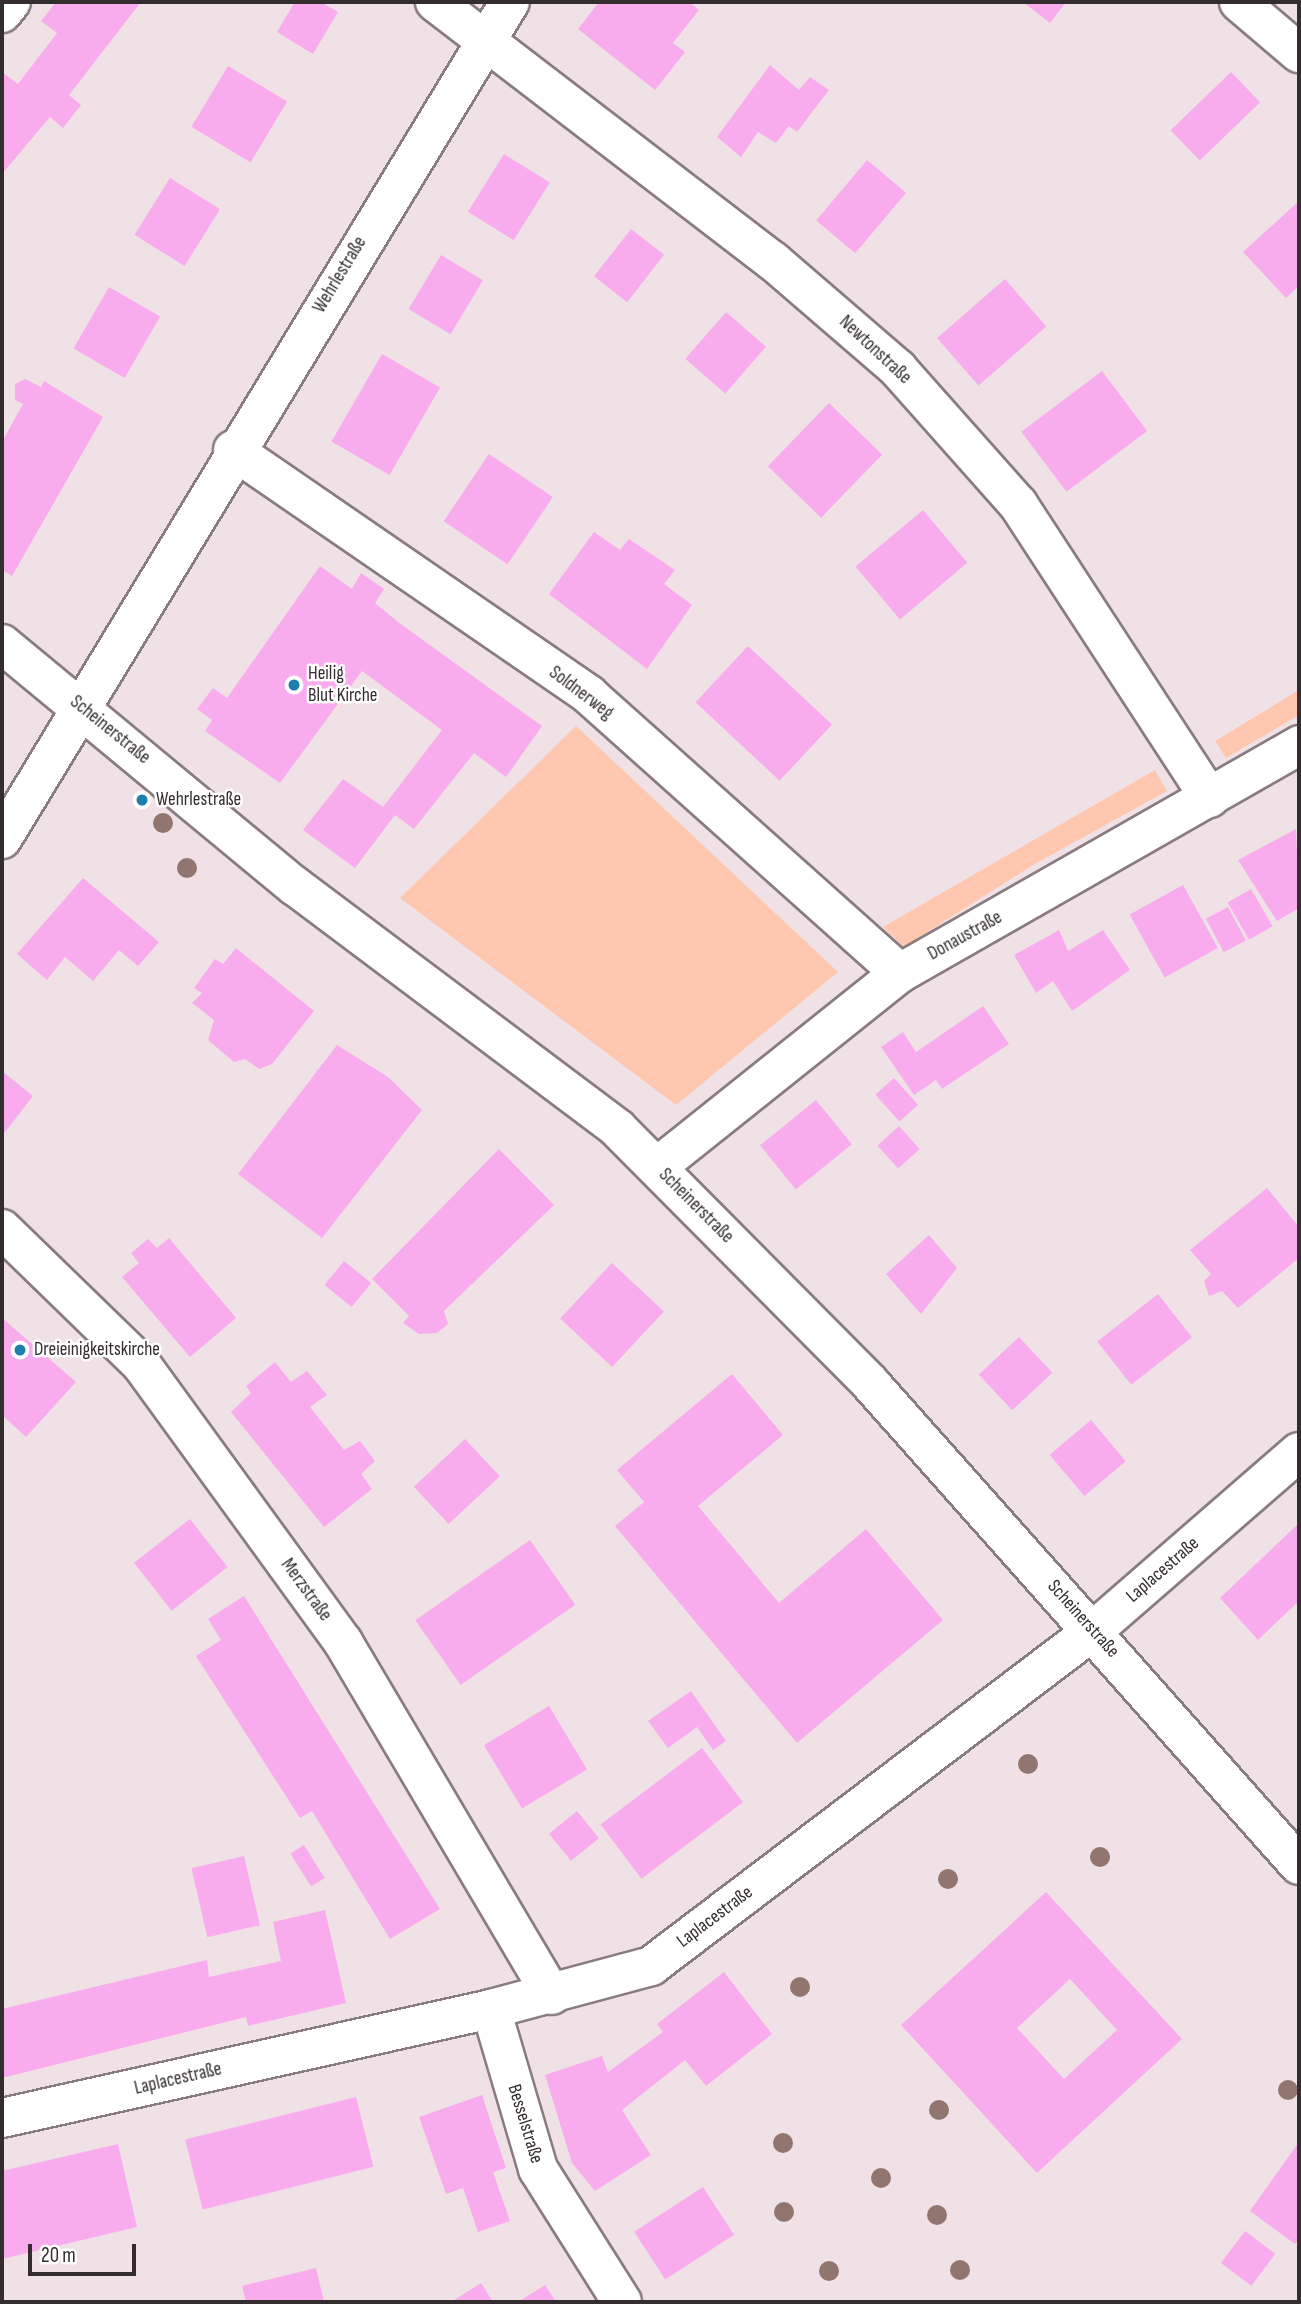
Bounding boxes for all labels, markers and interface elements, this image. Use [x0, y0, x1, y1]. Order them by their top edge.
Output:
street label: Wehrlestraße [308, 233, 372, 317]
street label: Newtonstraße [834, 311, 916, 389]
street label: Soldnerweg [544, 661, 618, 725]
place label: Heilig Blut Kirche [308, 663, 377, 707]
marker: Heilig Blut Kirche [286, 677, 302, 693]
street label: Scheinerstraße [65, 691, 155, 769]
place label: Wehrlestraße [156, 789, 241, 811]
marker: Wehrlestraße [134, 792, 150, 808]
street label: Donaustraße [924, 906, 1006, 966]
street label: Scheinerstraße [654, 1164, 738, 1248]
place label: Dreieinigkeitskirche [34, 1339, 160, 1361]
marker: Dreieinigkeitskirche [12, 1342, 28, 1358]
street label: Laplacestraße [1122, 1532, 1204, 1608]
street label: Merzstraße [276, 1554, 336, 1626]
street label: Scheinerstraße [1042, 1575, 1124, 1663]
street label: Laplacestraße [673, 1881, 757, 1953]
street label: Laplacestraße [132, 2058, 224, 2100]
street label: Besselstraße [502, 2082, 548, 2166]
scale bar [32, 2230, 140, 2274]
text: 20 m [41, 2243, 76, 2268]

